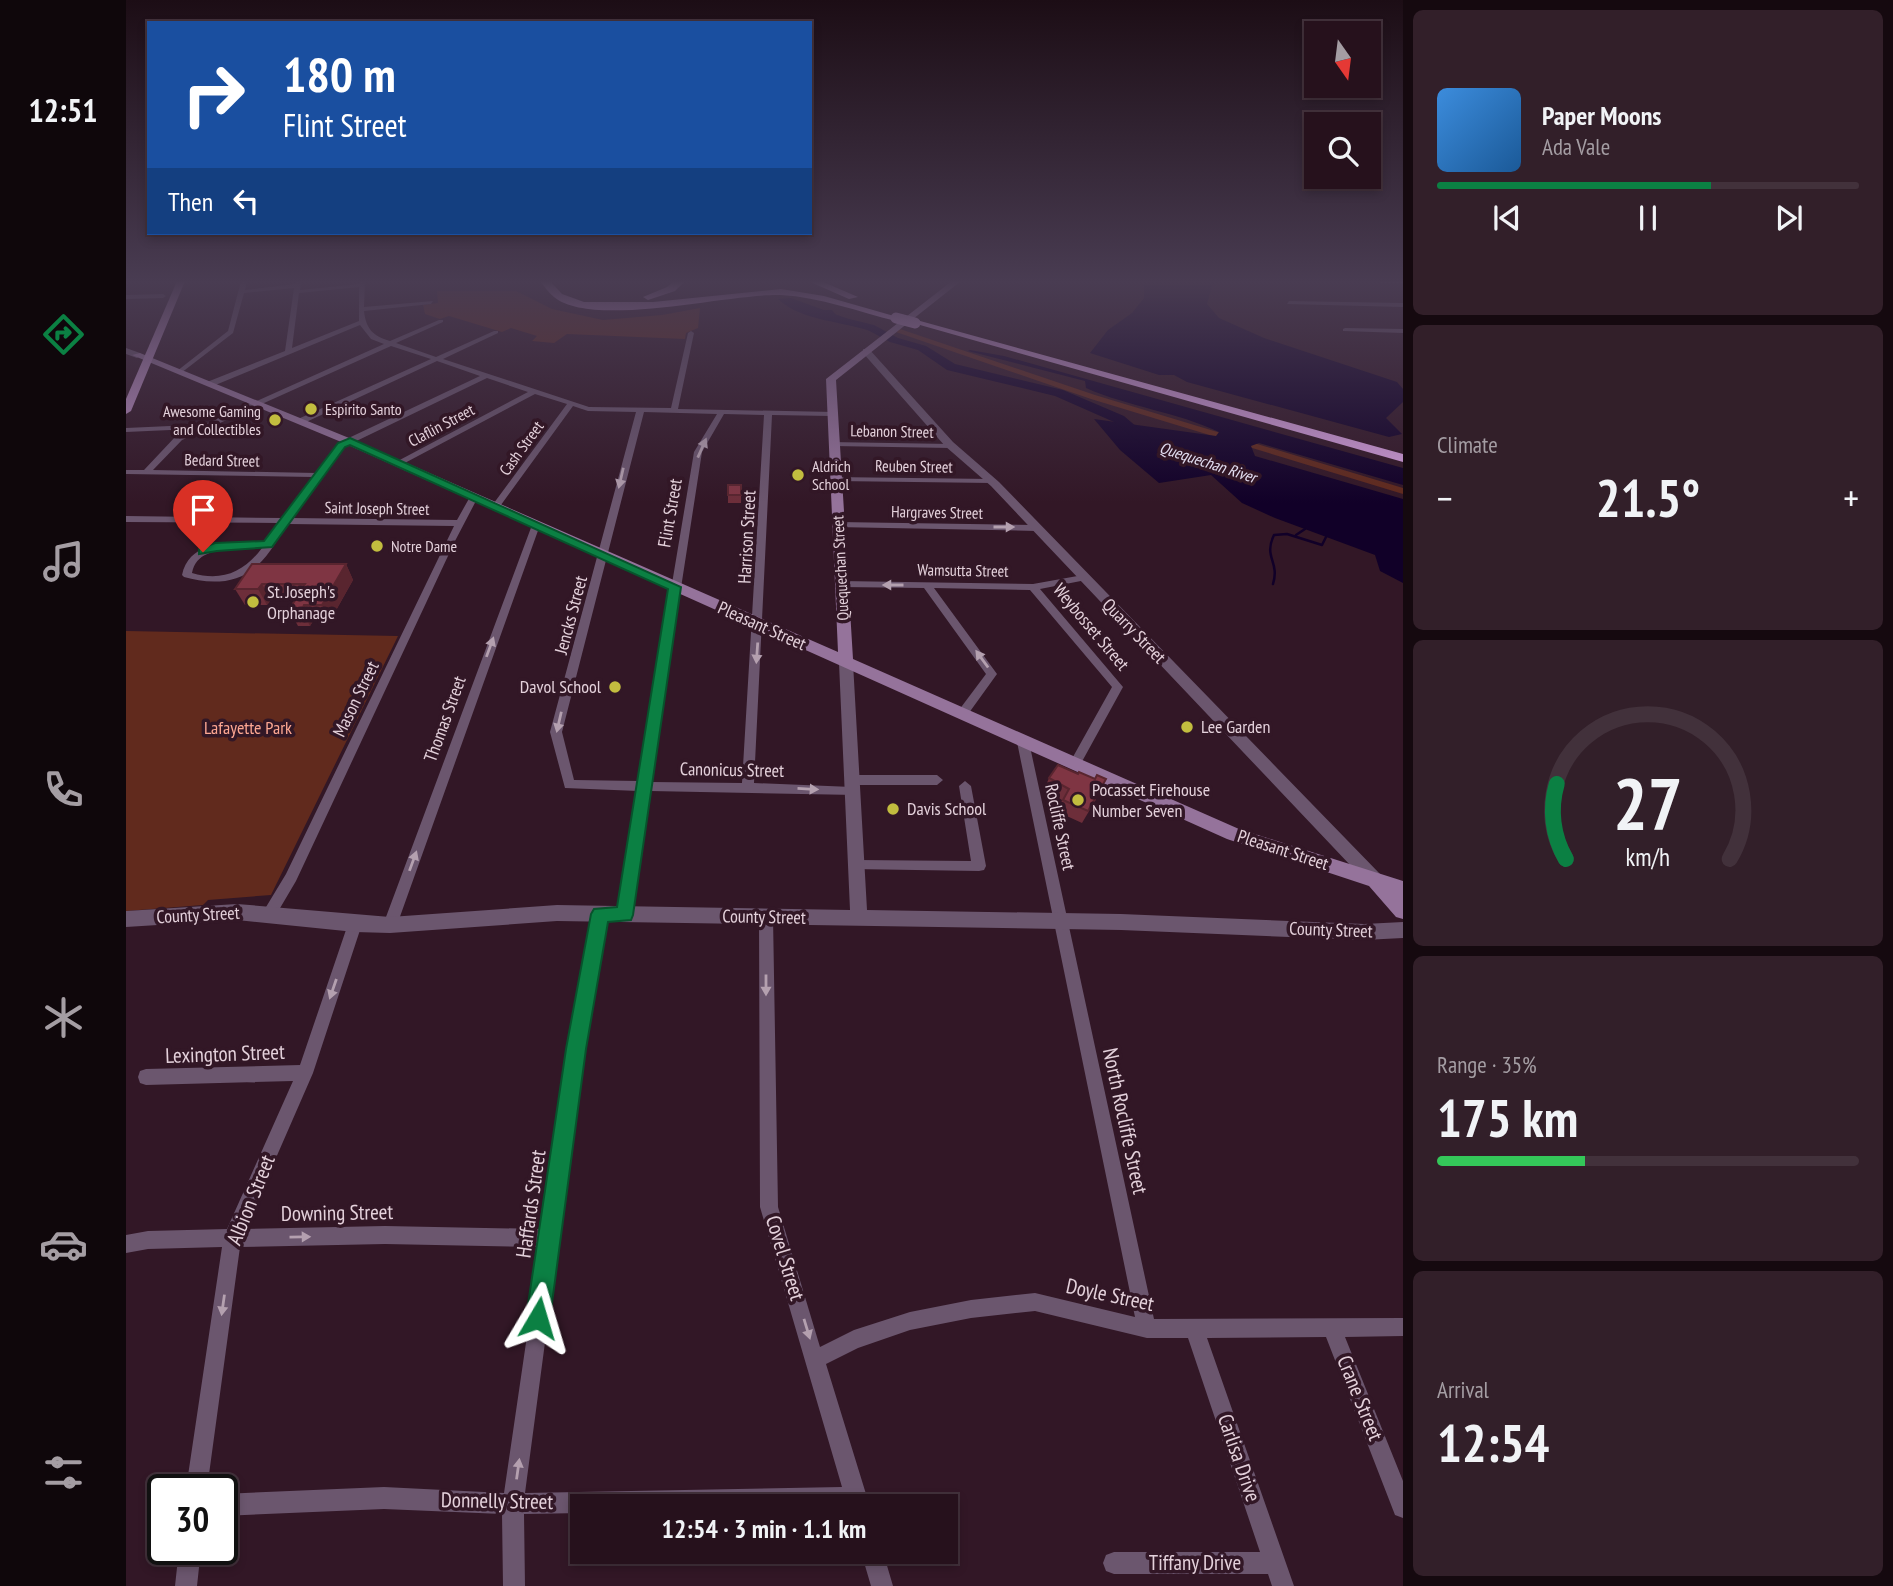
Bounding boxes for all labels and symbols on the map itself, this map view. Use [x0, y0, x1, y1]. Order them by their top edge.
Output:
north arrow [1304, 21, 1381, 98]
place label: Espirito Santo [325, 399, 402, 419]
street label: Claflin Street [405, 399, 478, 451]
place label: Awesome Gaming and Collectibles [163, 401, 261, 439]
marker: Espirito Santo [303, 401, 319, 417]
marker: Awesome Gaming and Collectibles [267, 412, 283, 428]
street label: Cash Street [495, 416, 548, 479]
street label: Lebanon Street [850, 420, 934, 442]
one-way arrow [696, 437, 707, 458]
water label: Quequechan River [1157, 437, 1261, 488]
street label: Bedard Street [184, 449, 260, 471]
street label: Reuben Street [875, 455, 954, 477]
place label: Aldrich School [812, 456, 851, 494]
one-way arrow [616, 467, 627, 489]
marker: Aldrich School [790, 467, 806, 483]
street label: Flint Street [652, 477, 687, 549]
pin [173, 480, 233, 552]
street label: Harrison Street [733, 490, 760, 584]
street label: Saint Joseph Street [324, 497, 430, 519]
street label: Hargraves Street [891, 501, 984, 523]
street label: Quequechan Street [827, 514, 853, 621]
one-way arrow [993, 521, 1015, 533]
place label: Notre Dame [391, 536, 457, 556]
marker: Notre Dame [369, 538, 385, 554]
street label: Wamsutta Street [917, 559, 1009, 581]
street label: Jencks Street [549, 573, 592, 658]
street label: Weybosset Street [1048, 578, 1134, 675]
one-way arrow [882, 579, 904, 591]
place label: St. Joseph's Orphanage [267, 580, 335, 624]
street label: Quarry Street [1098, 593, 1171, 668]
marker: St. Joseph's Orphanage [245, 594, 261, 610]
street label: Pleasant Street [715, 596, 810, 655]
one-way arrow [485, 636, 496, 657]
one-way arrow [751, 642, 762, 664]
one-way arrow [975, 650, 989, 668]
street label: Mason Street [327, 657, 384, 740]
street label: Thomas Street [418, 673, 471, 765]
place label: Davol School [520, 675, 602, 698]
marker: Davol School [607, 679, 623, 695]
one-way arrow [554, 711, 565, 733]
place label: Lee Garden [1201, 715, 1270, 738]
park label: Lafayette Park [204, 716, 292, 739]
marker: Lee Garden [1179, 719, 1195, 735]
street label: Canonicus Street [680, 757, 784, 782]
place label: Pocasset Firehouse Number Seven [1092, 778, 1210, 822]
street label: Rocliffe Street [1040, 782, 1081, 872]
one-way arrow [798, 784, 820, 795]
marker: Pocasset Firehouse Number Seven [1070, 792, 1086, 808]
place label: Davis School [907, 797, 987, 820]
marker: Davis School [885, 801, 901, 817]
street label: Pleasant Street [1235, 824, 1332, 875]
one-way arrow [408, 850, 419, 871]
street label: County Street [156, 901, 240, 928]
street label: County Street [722, 904, 806, 929]
street label: County Street [1289, 917, 1373, 942]
one-way arrow [761, 974, 772, 996]
one-way arrow [328, 979, 338, 1000]
street label: Lexington Street [165, 1038, 285, 1069]
street label: North Rocliffe Street [1097, 1045, 1154, 1197]
street label: Haffards Street [510, 1148, 551, 1260]
street label: Albion Street [220, 1151, 281, 1249]
street label: Downing Street [281, 1198, 394, 1227]
street label: Covel Street [760, 1212, 811, 1304]
one-way arrow [290, 1231, 312, 1242]
street label: Doyle Street [1064, 1272, 1157, 1317]
position arrow [501, 1281, 575, 1355]
one-way arrow [217, 1295, 228, 1317]
one-way arrow [802, 1319, 813, 1340]
street label: Crane Street [1331, 1351, 1390, 1444]
street label: Carlisa Drive [1212, 1410, 1267, 1505]
one-way arrow [513, 1458, 524, 1480]
speed limit sign: 30 [147, 1474, 238, 1565]
street label: Donnelly Street [441, 1486, 554, 1515]
street label: Tiffany Drive [1149, 1549, 1241, 1576]

